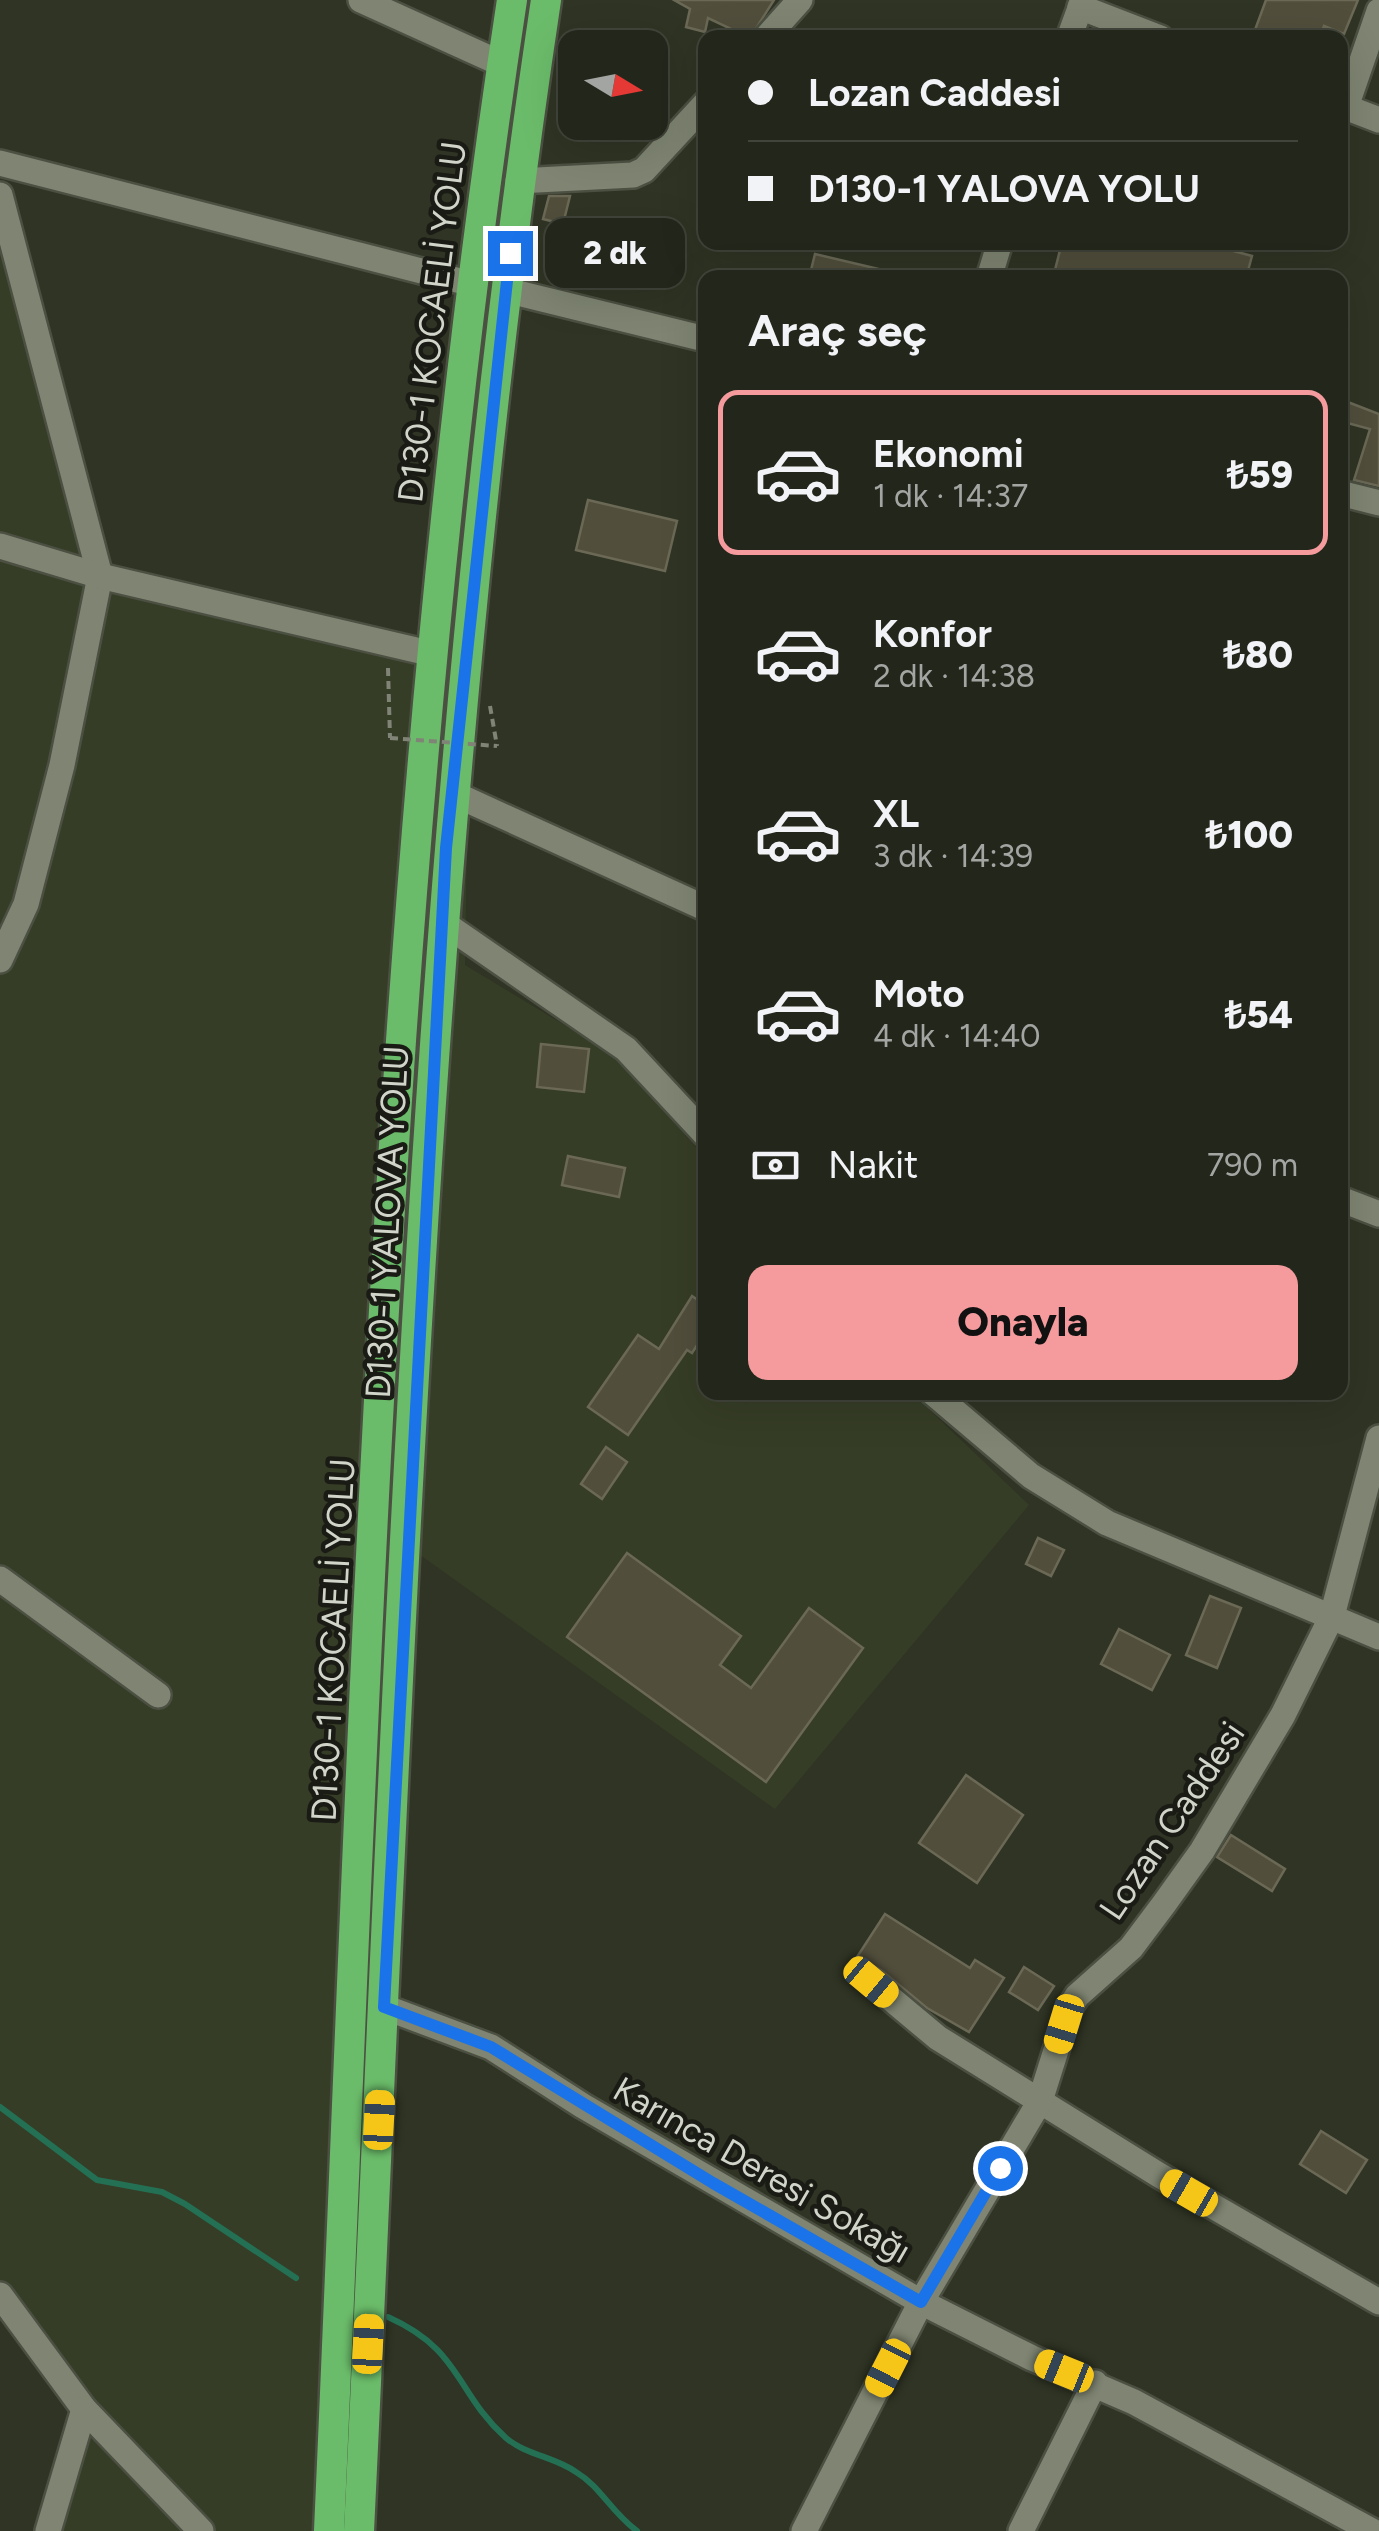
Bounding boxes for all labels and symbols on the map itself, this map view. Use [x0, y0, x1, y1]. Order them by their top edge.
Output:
north arrow [558, 30, 668, 140]
street label: D130-1 KOCAELİ YOLU [389, 139, 475, 505]
callout: 2 dk [545, 218, 685, 288]
route end [488, 231, 533, 276]
street label: D130-1 YALOVA YOLU [357, 1045, 417, 1399]
street label: D130-1 KOCAELİ YOLU [303, 1457, 363, 1823]
street label: Lozan Caddesi [1090, 1714, 1254, 1928]
car [838, 1951, 904, 2013]
car [1041, 1991, 1087, 2057]
street label: Karınca Deresi Sokağı [606, 2068, 918, 2272]
car [362, 2089, 396, 2151]
route start [978, 2146, 1023, 2191]
car [1156, 2165, 1222, 2221]
car [351, 2313, 385, 2375]
car [861, 2334, 915, 2402]
car [1031, 2346, 1097, 2396]

